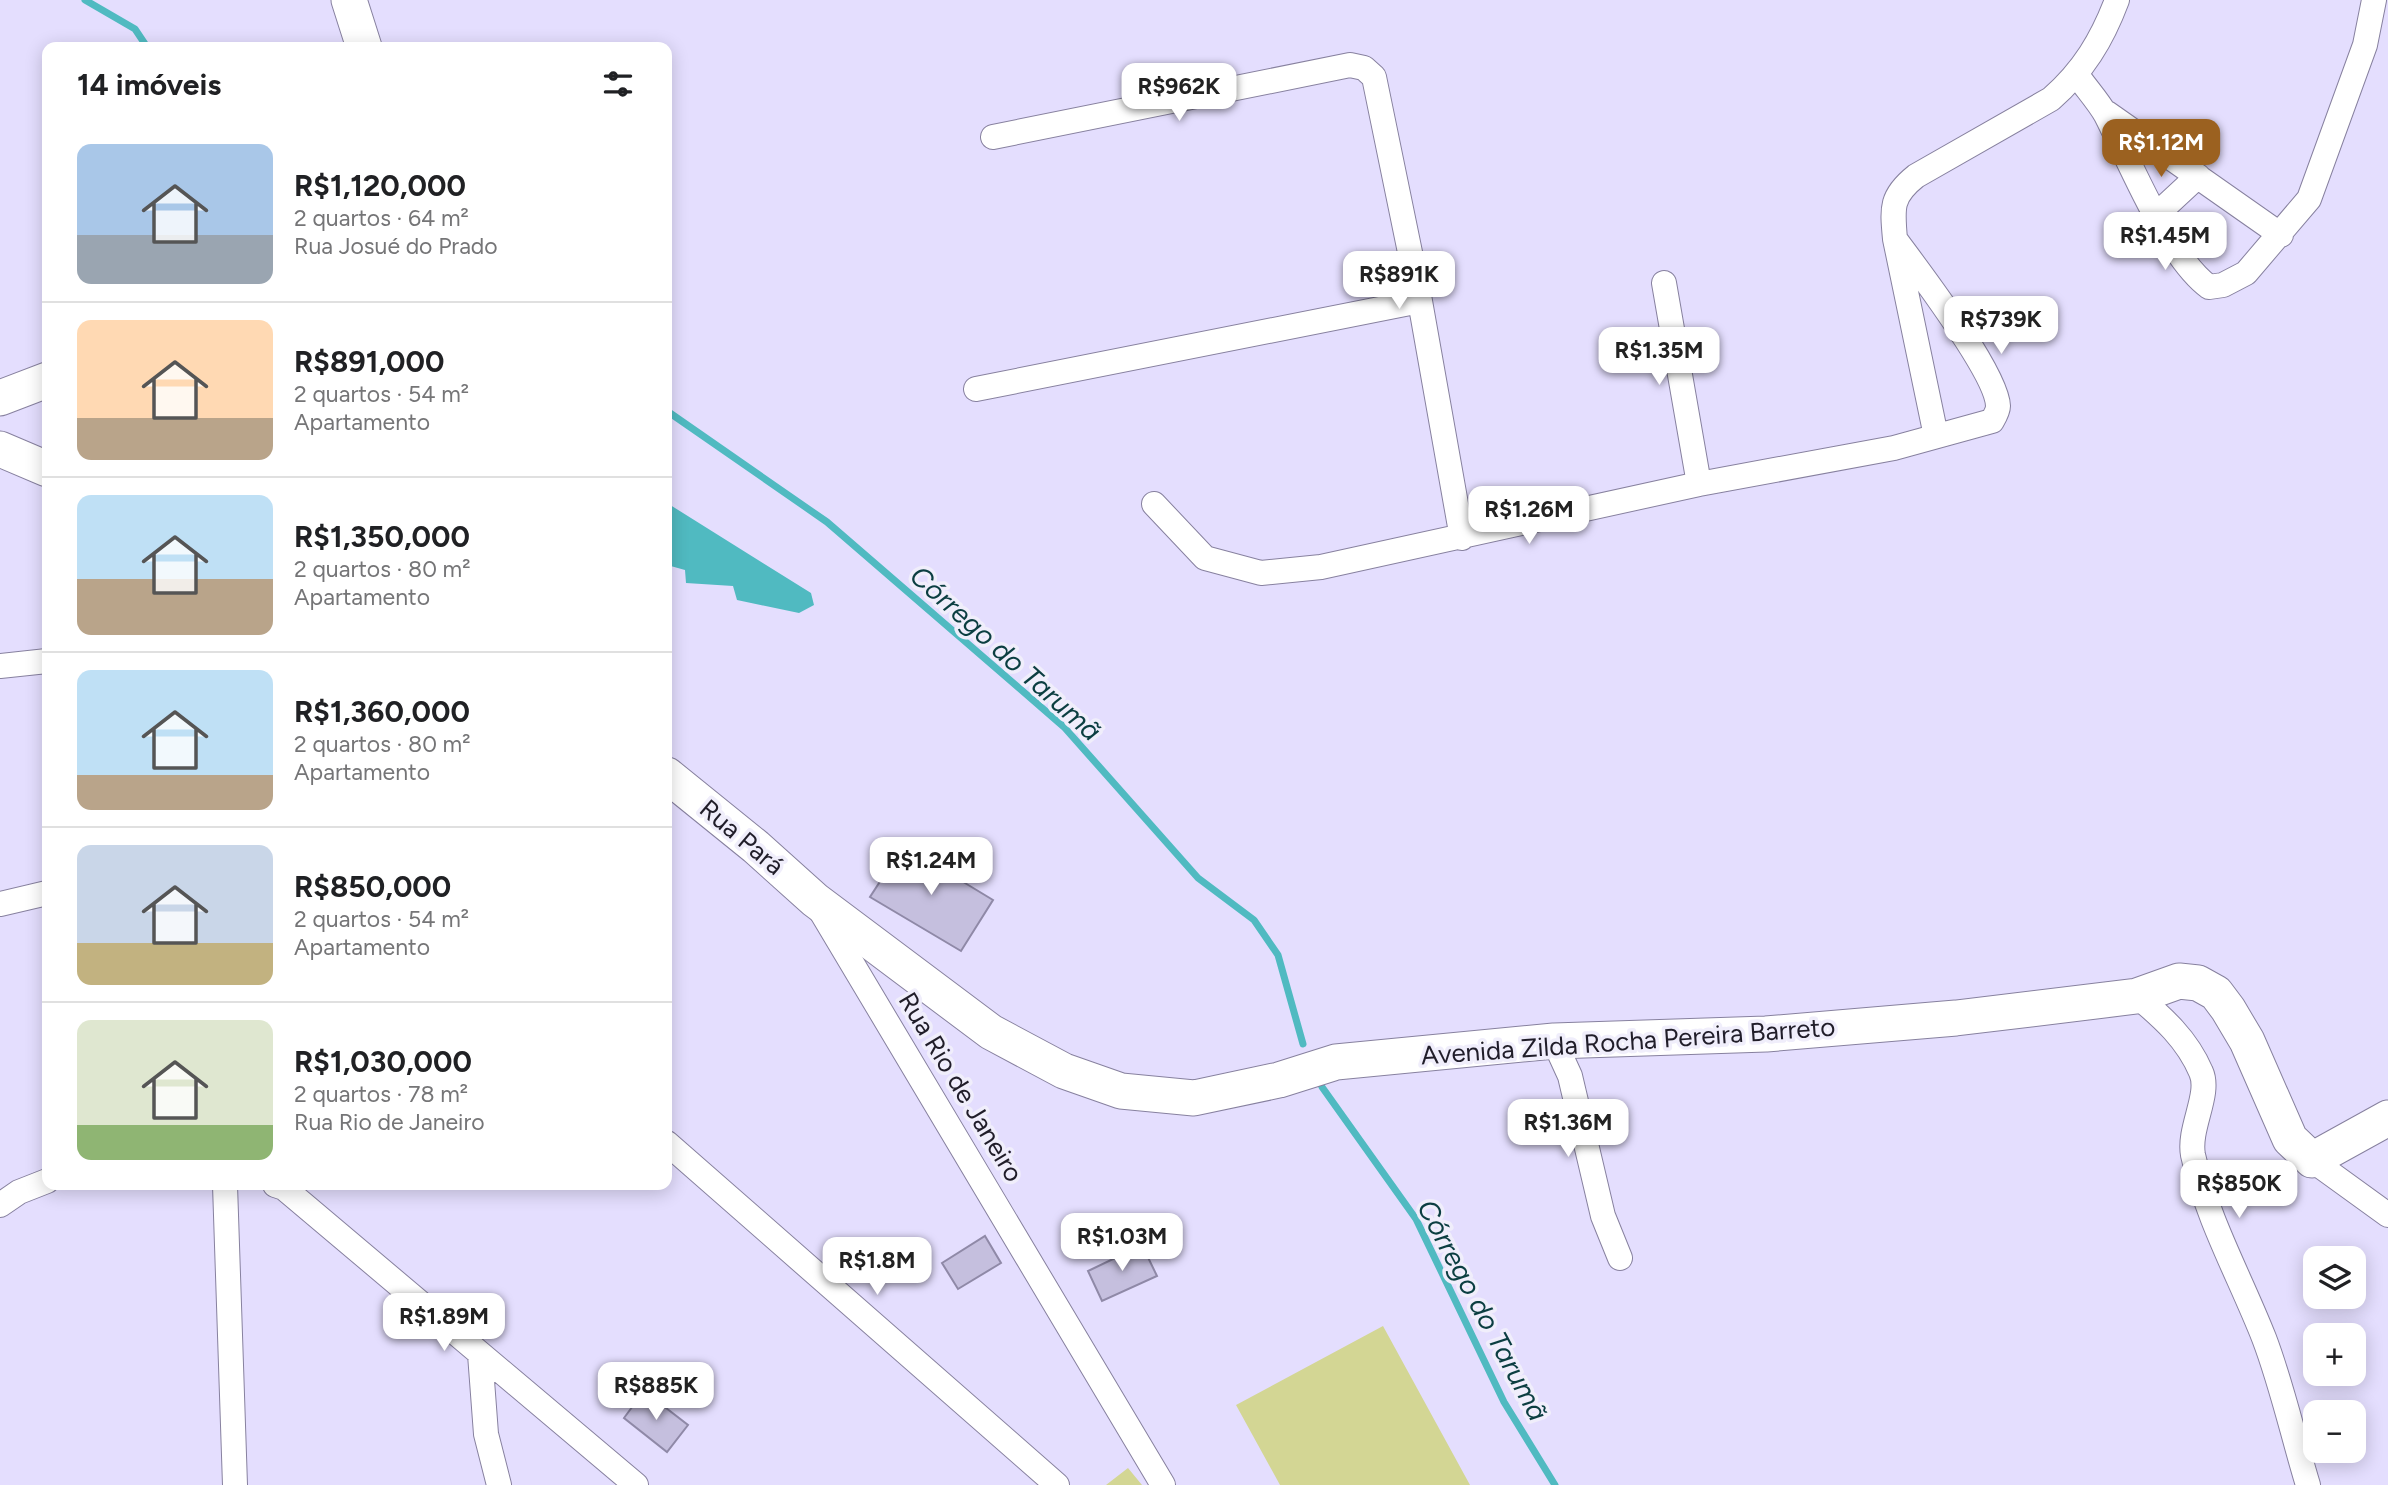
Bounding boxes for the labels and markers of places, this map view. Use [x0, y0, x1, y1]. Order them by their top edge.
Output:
pin: R$962K [1122, 64, 1236, 123]
pin: R$1.12M [2096, 120, 2226, 179]
pin: R$1.45M [2100, 212, 2230, 272]
pin: R$891K [1342, 252, 1456, 311]
pin: R$739K [1944, 296, 2058, 356]
pin: R$1.35M [1594, 328, 1724, 387]
pin: R$1.26M [1464, 486, 1594, 546]
pin: R$1.24M [866, 838, 996, 897]
pin: R$1.36M [1503, 1100, 1633, 1159]
pin: R$850K [2182, 1160, 2296, 1220]
pin: R$1.03M [1057, 1214, 1187, 1273]
pin: R$1.8M [820, 1238, 934, 1297]
pin: R$1.89M [379, 1294, 509, 1353]
pin: R$885K [599, 1362, 713, 1422]

